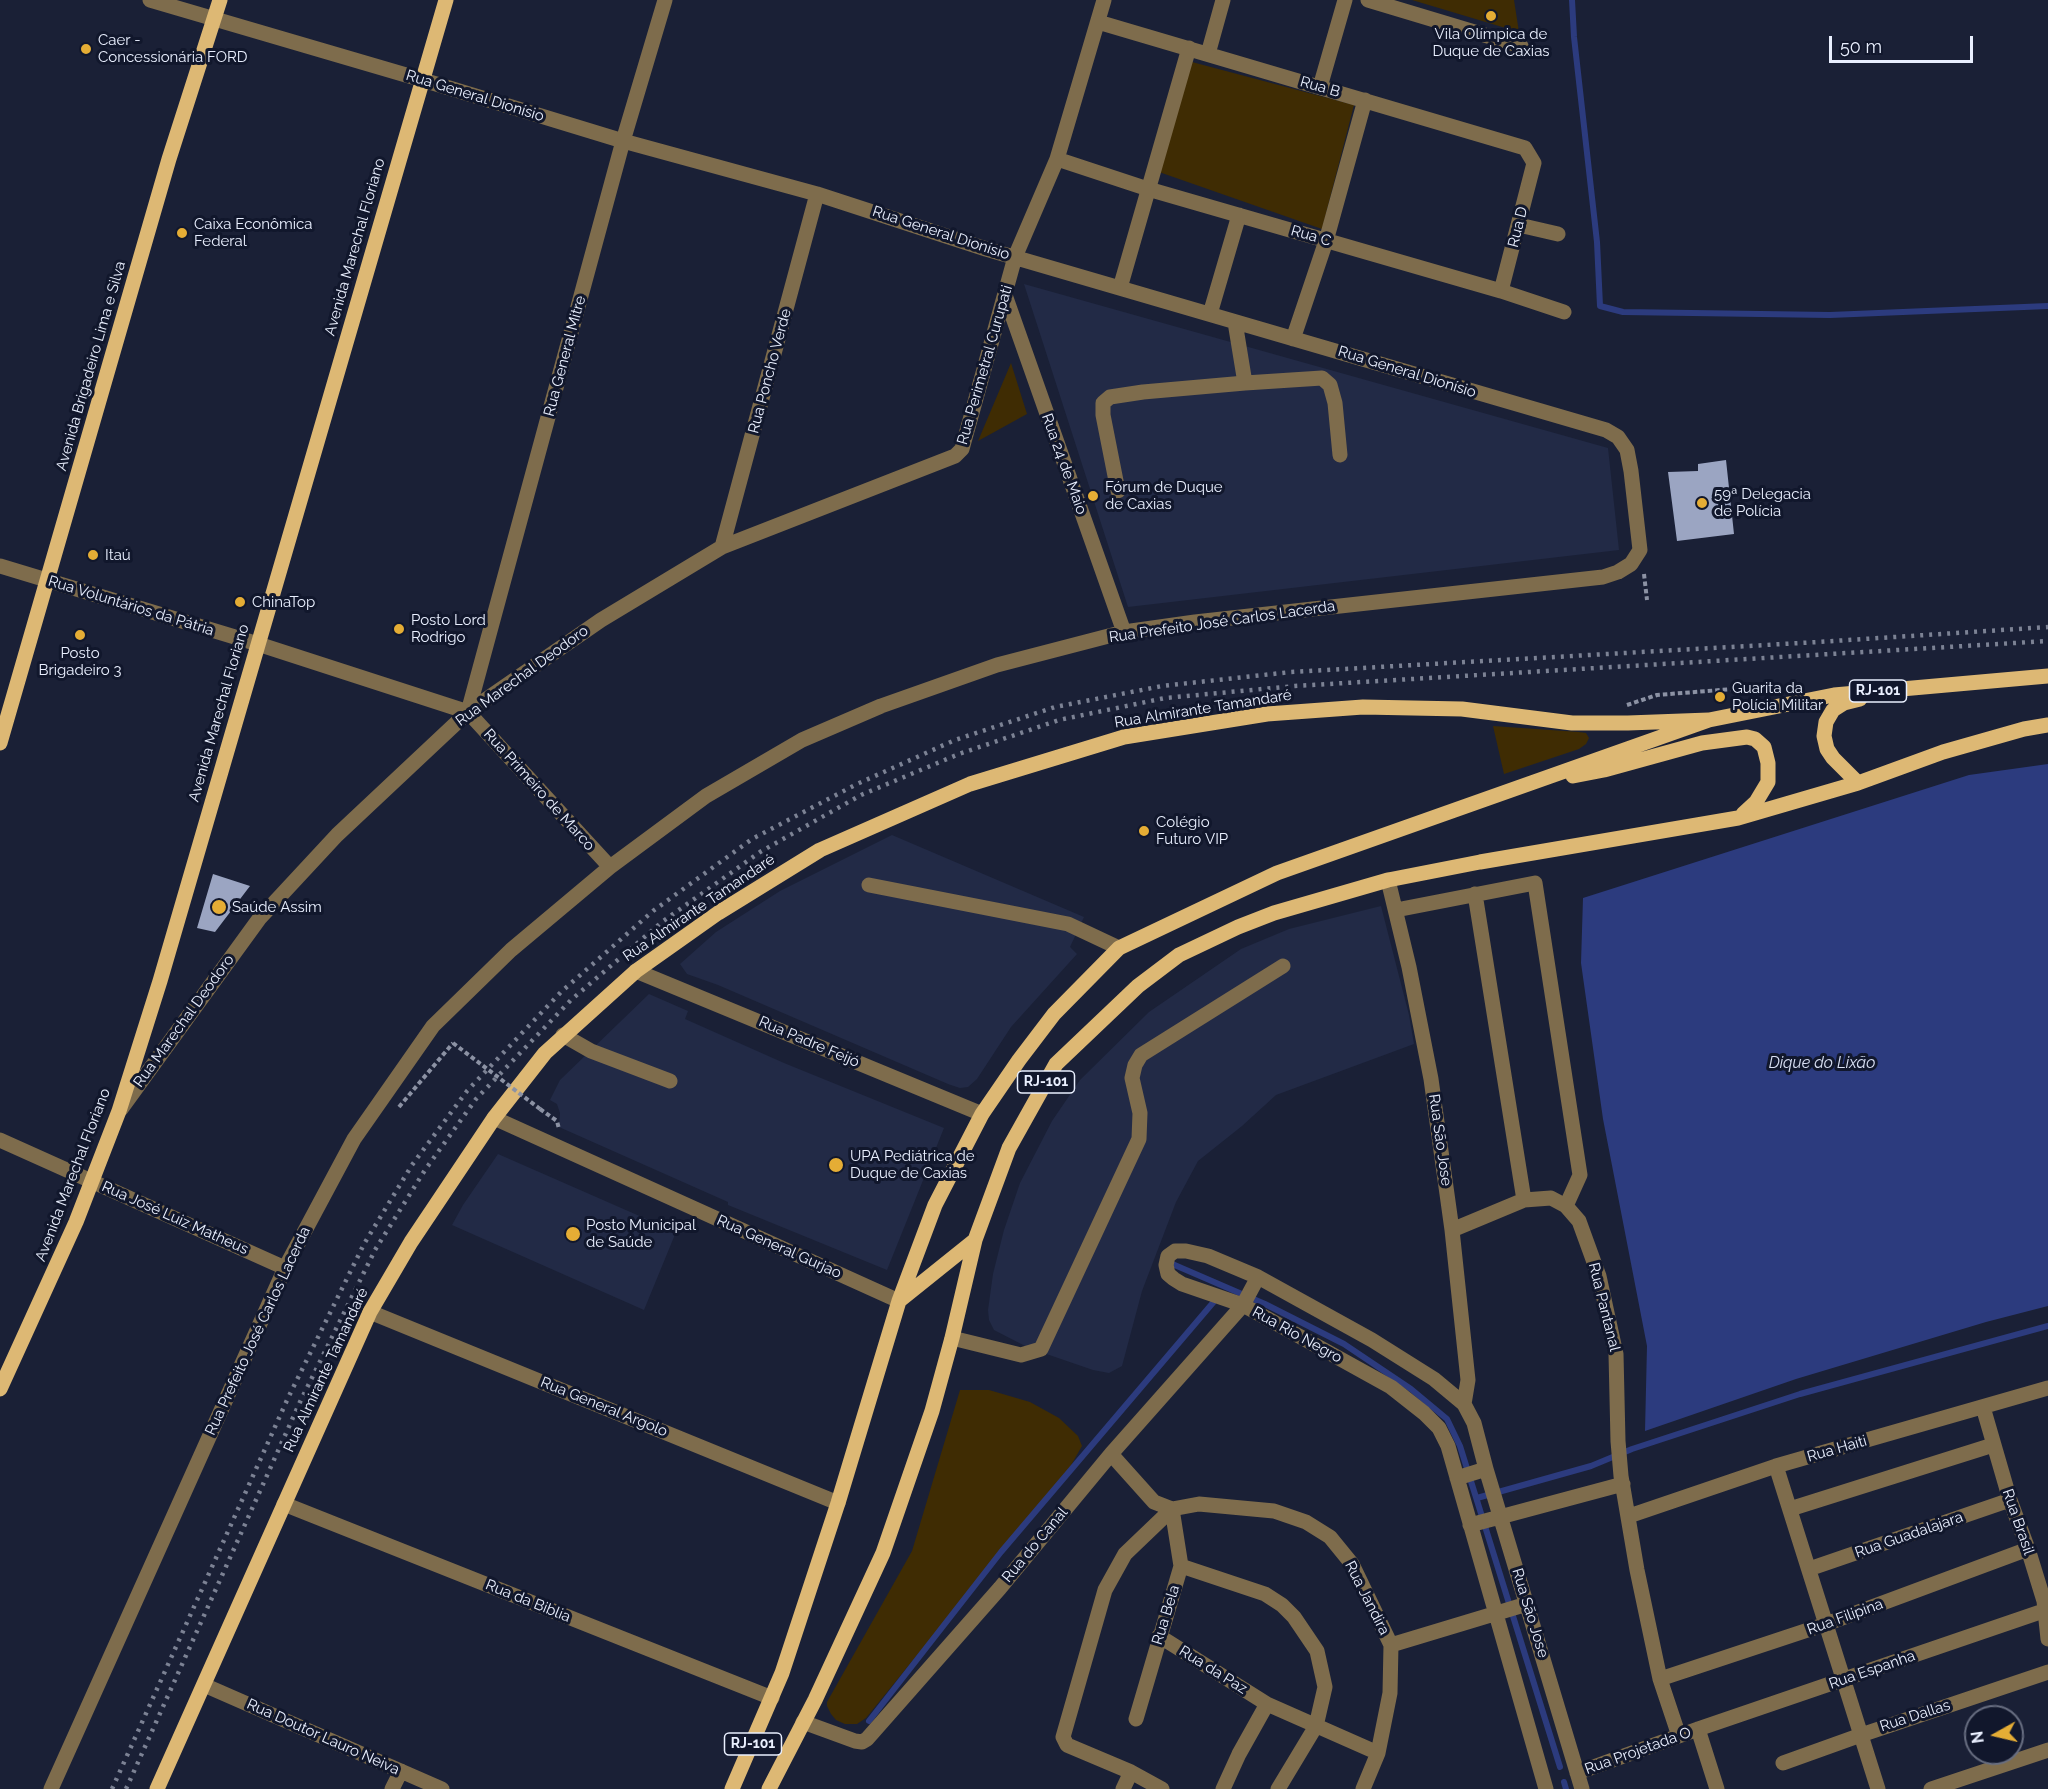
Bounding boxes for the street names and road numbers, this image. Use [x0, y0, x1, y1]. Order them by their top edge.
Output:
street label: Rua General Dionísio [404, 66, 546, 126]
street label: Rua B [1298, 73, 1342, 101]
street label: Avenida Marechal Floriano [321, 156, 389, 338]
street label: Rua General Dionísio [870, 202, 1012, 264]
street label: Rua D [1504, 205, 1532, 249]
street label: Rua C [1289, 222, 1333, 250]
street label: Avenida Brigadeiro Lima e Silva [52, 259, 130, 473]
street label: Rua Perimetral Curupati [954, 283, 1016, 447]
street label: Rua General Mitre [540, 294, 590, 418]
street label: Rua Poncho Verde [745, 307, 795, 435]
street label: Rua General Dionísio [1336, 342, 1478, 402]
street label: Rua 24 de Maio [1037, 411, 1091, 517]
street label: Rua Voluntários da Pátria [46, 572, 216, 640]
street label: Rua Prefeito José Carlos Lacerda [1108, 597, 1336, 647]
street label: Avenida Marechal Floriano [185, 622, 253, 804]
street label: Rua Marechal Deodoro [452, 622, 592, 730]
road number: RJ-101 [1850, 680, 1906, 702]
street label: Rua Almirante Tamandaré [1113, 686, 1293, 732]
street label: Rua Primeiro de Marco [480, 725, 598, 855]
street label: Rua Almirante Tamandaré [620, 850, 778, 966]
street label: Rua Marechal Deodoro [130, 951, 238, 1091]
street label: Rua Padre Feijó [756, 1013, 862, 1071]
road number: RJ-101 [1018, 1071, 1074, 1093]
street label: Avenida Marechal Floriano [32, 1086, 114, 1264]
street label: Rua Sāo Jose [1425, 1093, 1455, 1187]
street label: Rua José Luiz Matheus [99, 1178, 251, 1258]
street label: Rua General Gurjao [714, 1211, 844, 1283]
street label: Rua Prefeito José Carlos Lacerda [202, 1224, 314, 1438]
street label: Rua Pantanal [1584, 1261, 1624, 1353]
street label: Rua Almirante Tamandaré [280, 1285, 372, 1455]
street label: Rua Rio Negro [1249, 1303, 1345, 1367]
street label: Rua General Argolo [538, 1373, 670, 1441]
street label: Rua Haiti [1805, 1432, 1869, 1466]
street label: Rua Brasil [1998, 1487, 2038, 1557]
street label: Rua do Canal [998, 1504, 1072, 1586]
street label: Rua Guadalajara [1853, 1508, 1965, 1562]
street label: Rua Jandira [1341, 1558, 1393, 1638]
street label: Rua Sāo Jose [1508, 1566, 1552, 1660]
street label: Rua da Biblia [483, 1576, 573, 1626]
street label: Rua Bela [1148, 1583, 1184, 1647]
street label: Rua Filipina [1805, 1595, 1885, 1639]
street label: Rua da Paz [1176, 1642, 1250, 1698]
street label: Rua Espanha [1827, 1647, 1917, 1693]
street label: Rua Doutor Lauro Neiva [244, 1695, 402, 1779]
street label: Rua Dallas [1877, 1696, 1953, 1736]
street label: Rua Projetada O [1582, 1723, 1694, 1779]
road number: RJ-101 [724, 1733, 782, 1755]

